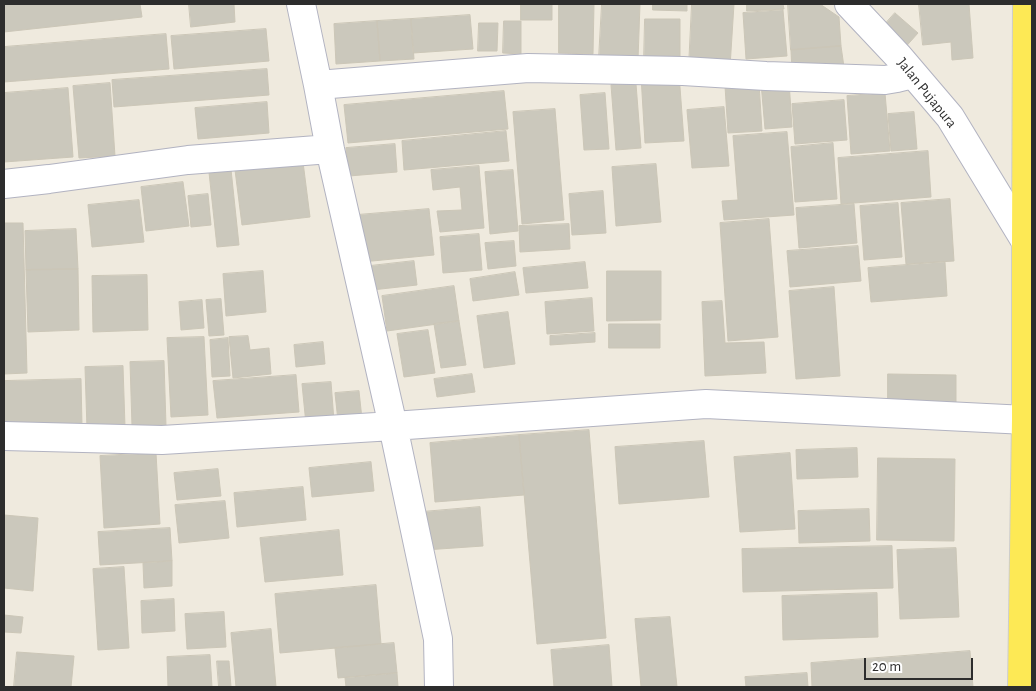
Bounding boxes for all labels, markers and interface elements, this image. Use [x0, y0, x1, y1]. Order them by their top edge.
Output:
street label: Jalan Pujapura [893, 54, 961, 132]
scale bar [866, 648, 975, 680]
text: 20 m [872, 659, 901, 674]

